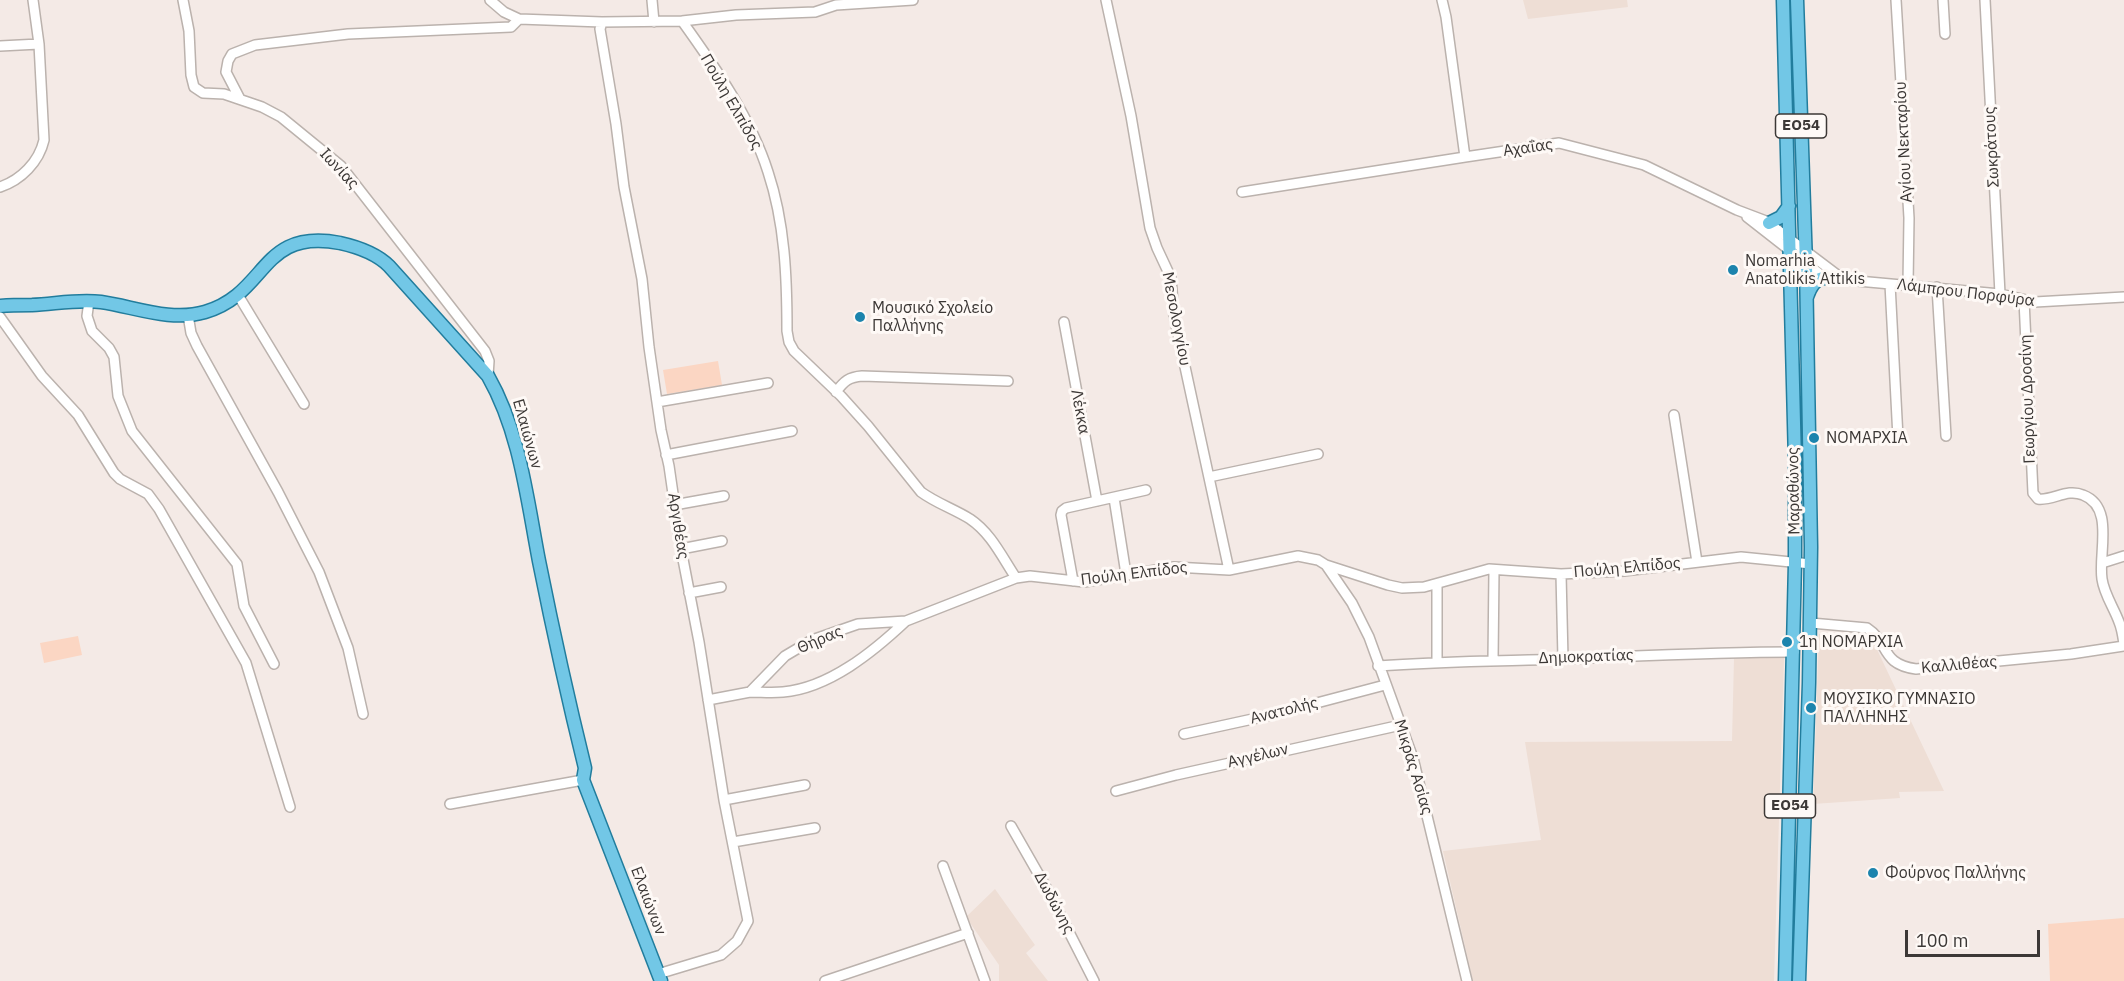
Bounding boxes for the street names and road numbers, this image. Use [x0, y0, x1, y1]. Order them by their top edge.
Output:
street label: Πούλη Ελπίδος [696, 51, 766, 153]
street label: Αγίου Νεκταρίου [1891, 81, 1917, 203]
street label: Σωκράτους [1980, 106, 2004, 188]
road number: ΕΟ54 [1776, 114, 1826, 138]
street label: Αχαΐας [1502, 135, 1554, 161]
street label: Ιωνίας [315, 145, 363, 193]
street label: Μεσολογγίου [1157, 270, 1195, 368]
street label: Λάμπρου Πορφύρα [1896, 275, 2036, 311]
street label: Γεωργίου Δροσίνη [2016, 334, 2040, 464]
street label: Λέκκα [1066, 388, 1094, 436]
street label: Ελαιώνων [508, 397, 546, 471]
street label: Μαραθώνος [1784, 447, 1804, 535]
street label: Αργιθέας [663, 491, 693, 561]
street label: Πούλη Ελπίδος [1573, 554, 1681, 582]
street label: Πούλη Ελπίδος [1080, 558, 1188, 590]
street label: Θήρας [795, 622, 845, 658]
street label: Δημοκρατίας [1538, 646, 1634, 668]
street label: Καλλιθέας [1920, 652, 1998, 678]
street label: Ανατολής [1248, 693, 1320, 729]
street label: Μικράς Ασίας [1389, 717, 1437, 817]
street label: Αγγέλων [1226, 740, 1290, 772]
road number: ΕΟ54 [1764, 794, 1816, 818]
street label: Ελαιώνων [626, 864, 670, 938]
street label: Δωδώνης [1030, 868, 1078, 938]

